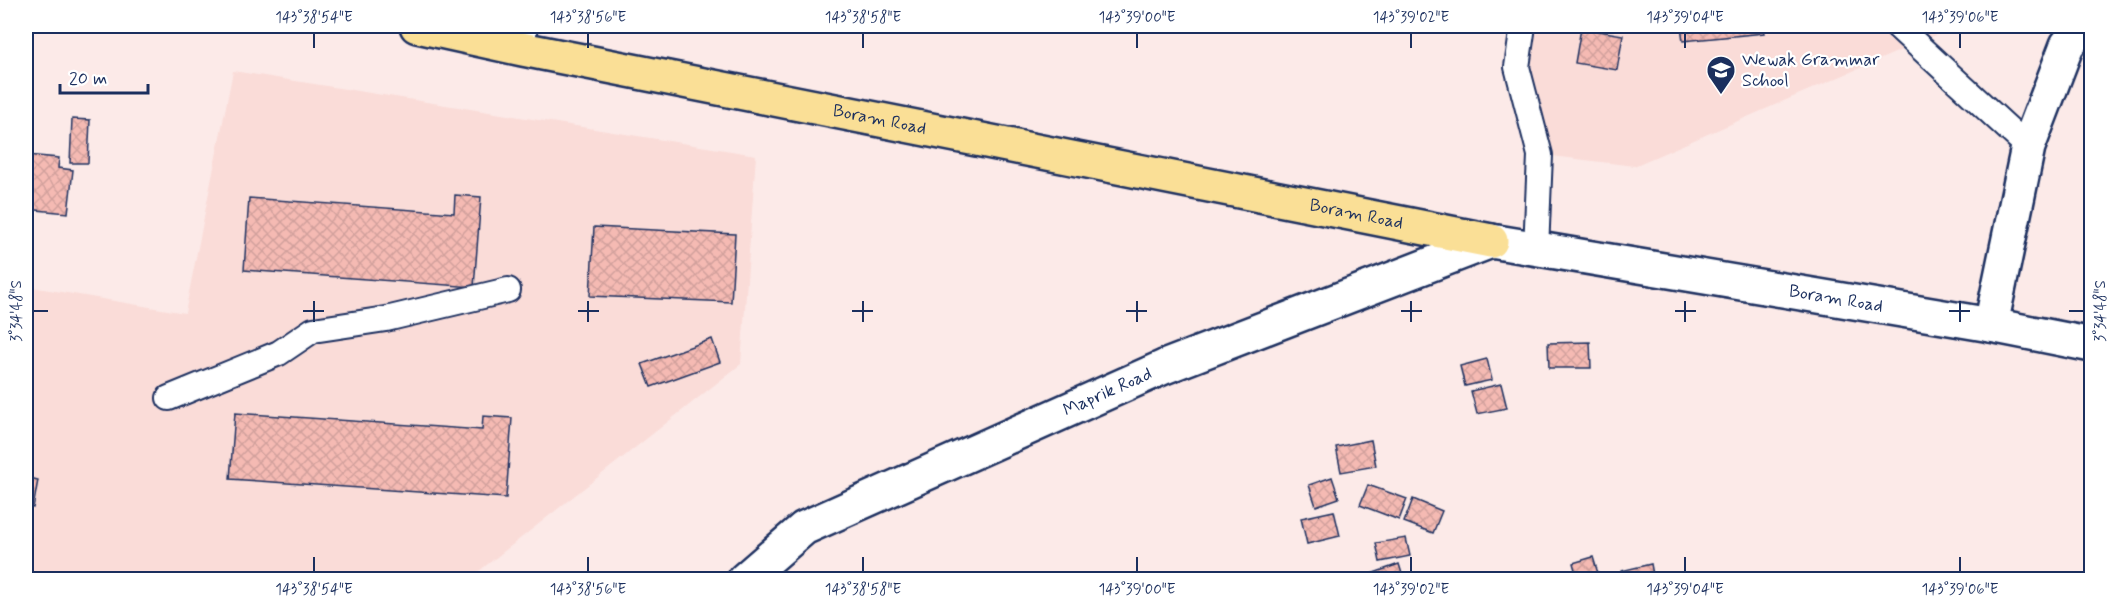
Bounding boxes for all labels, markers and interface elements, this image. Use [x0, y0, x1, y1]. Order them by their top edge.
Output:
text: 143°38'54"E [275, 8, 353, 28]
text: 143°38'56"E [550, 8, 627, 28]
text: 143°38'58"E [825, 8, 902, 28]
text: 143°39'00"E [1098, 8, 1176, 28]
text: 143°39'02"E [1373, 8, 1449, 28]
text: 143°39'04"E [1646, 8, 1724, 28]
text: 143°39'06"E [1922, 8, 1999, 28]
place label: Wewak Grammar School [1742, 48, 1880, 93]
school or university icon: Wewak Grammar School [1705, 54, 1737, 96]
scale bar [60, 57, 148, 95]
text: 20 m [69, 67, 107, 91]
street label: Boram Road [831, 99, 928, 141]
street label: Boram Road [1307, 193, 1405, 235]
street label: Boram Road [1787, 279, 1885, 319]
text: 3°34'48"S [7, 280, 27, 342]
text: 3°34'48"S [2091, 280, 2111, 342]
street label: Maprik Road [1059, 362, 1156, 423]
text: 143°38'54"E [275, 580, 353, 600]
text: 143°38'56"E [550, 580, 627, 600]
text: 143°38'58"E [825, 580, 902, 600]
text: 143°39'00"E [1098, 580, 1176, 600]
text: 143°39'02"E [1373, 580, 1449, 600]
text: 143°39'04"E [1646, 580, 1724, 600]
text: 143°39'06"E [1922, 580, 1999, 600]

